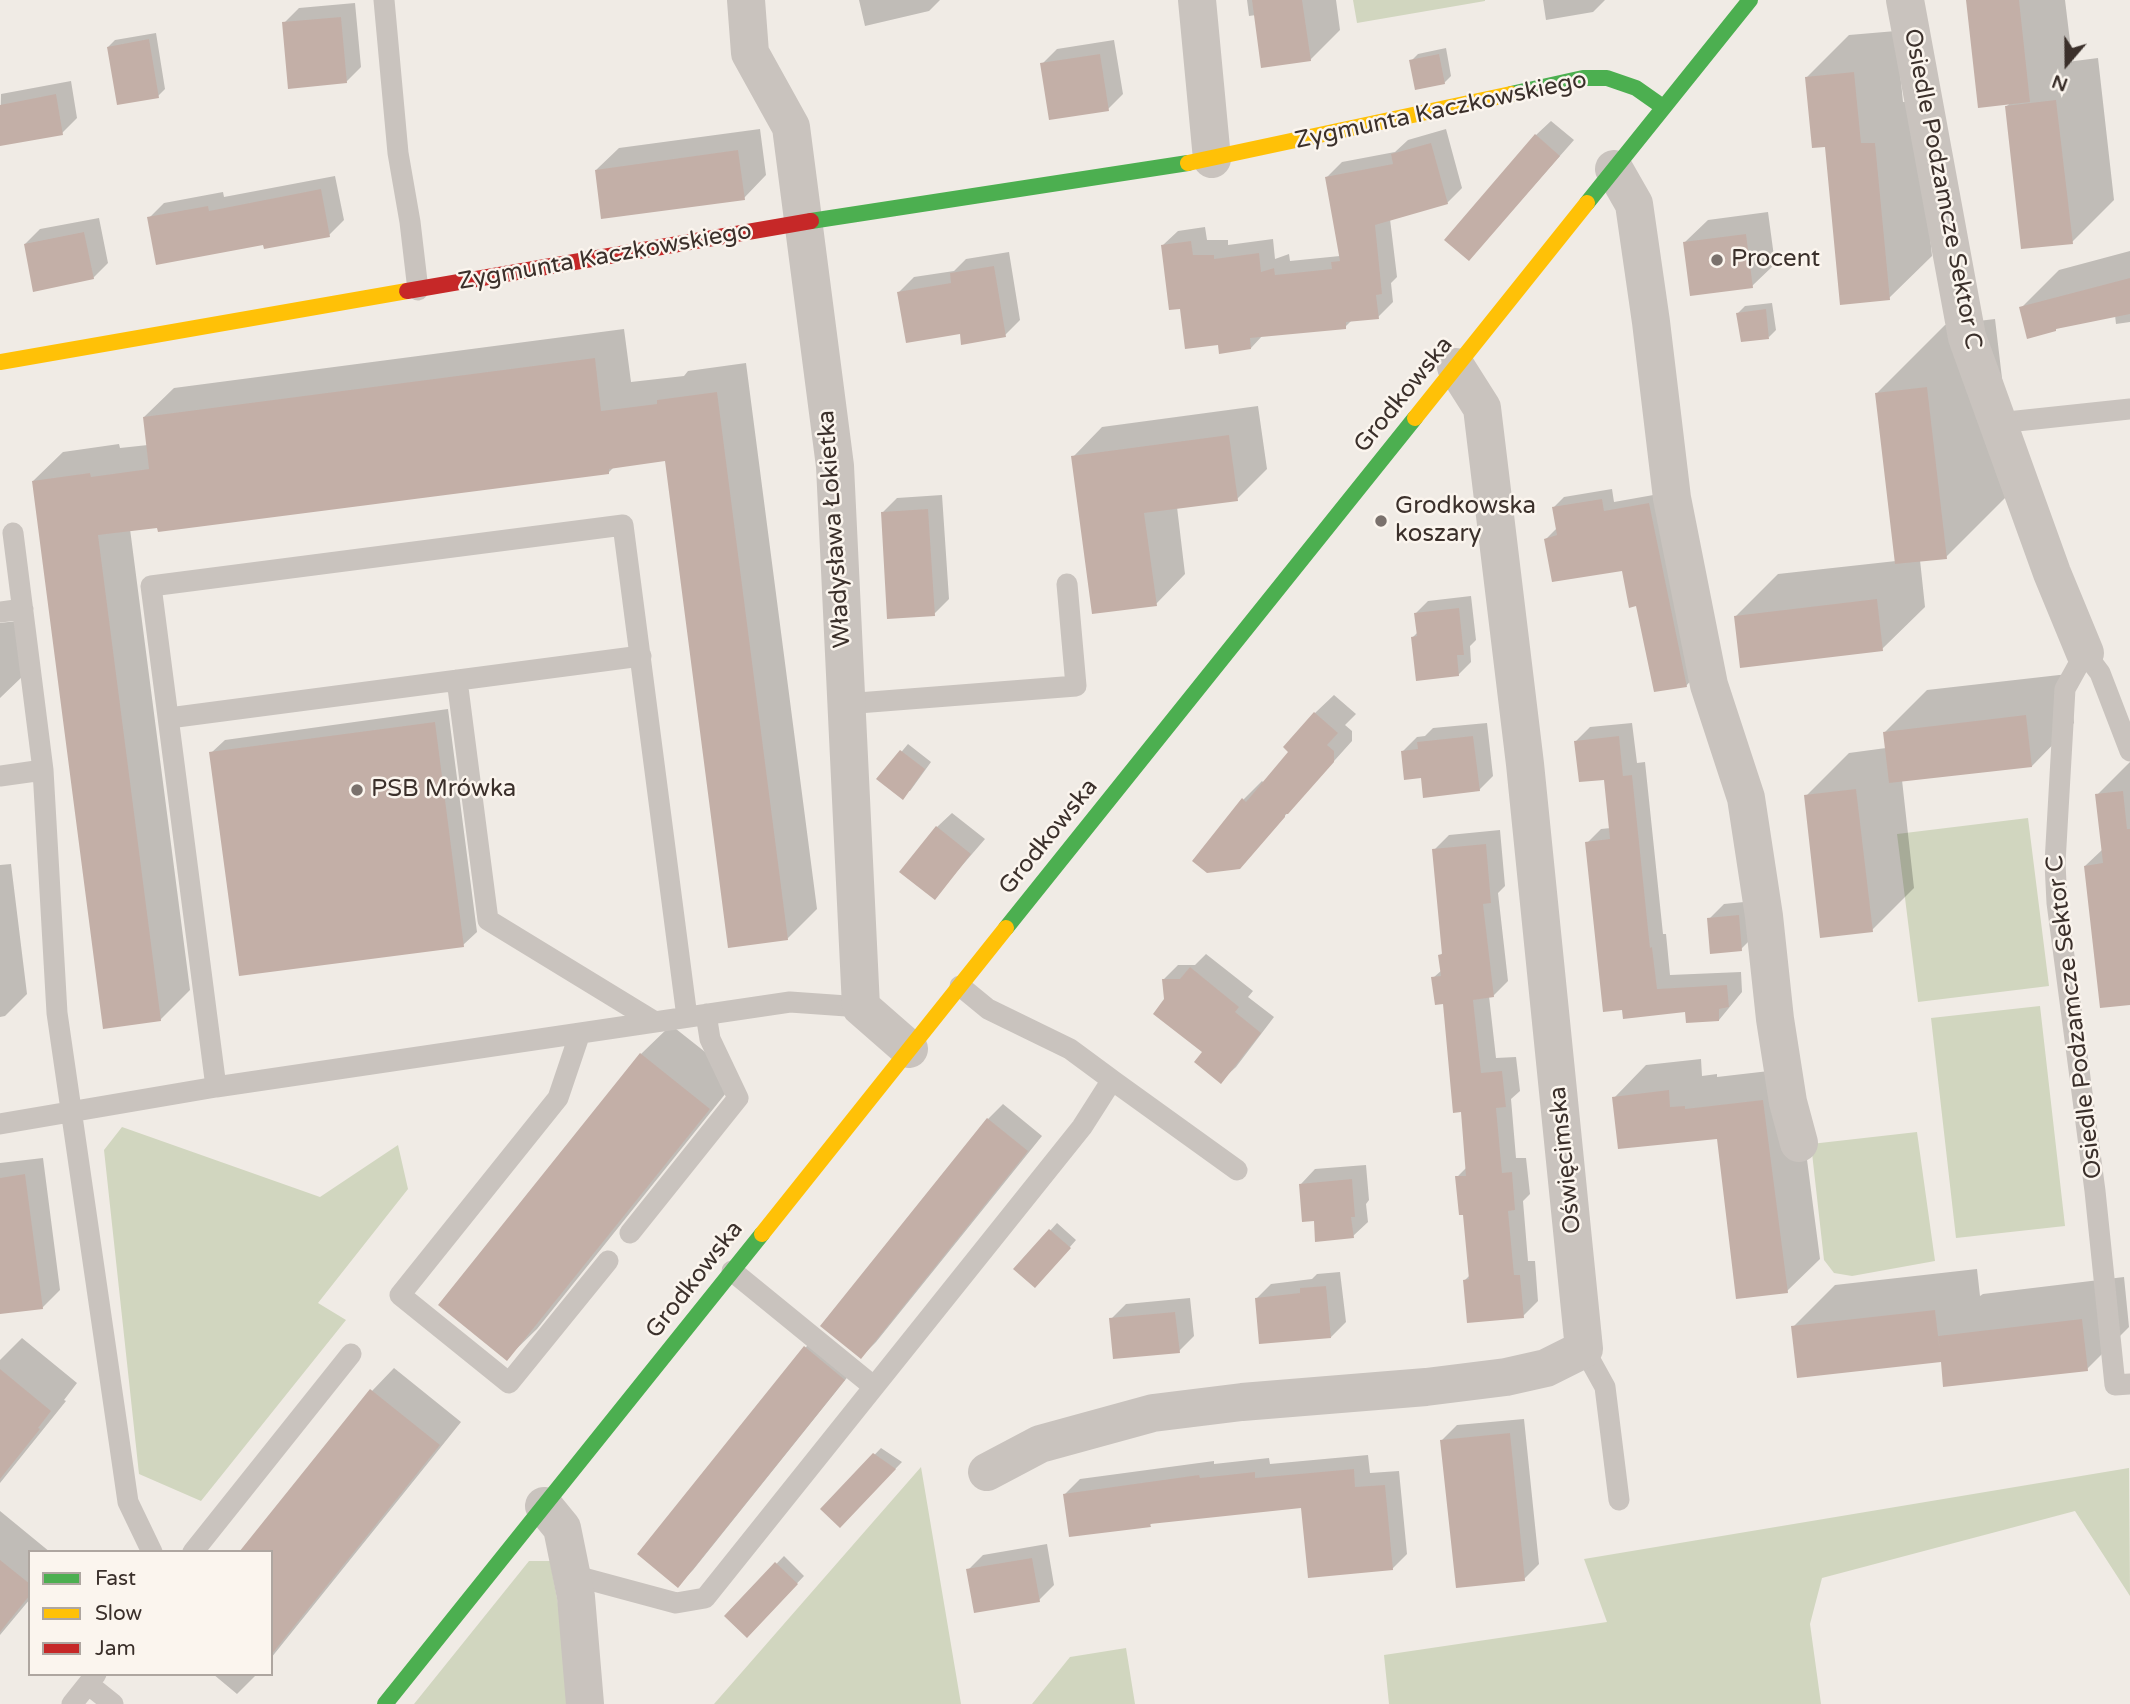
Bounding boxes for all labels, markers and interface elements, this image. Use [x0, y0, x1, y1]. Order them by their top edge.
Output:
street label: Osiedle Podzamcze Sektor C [1897, 26, 1987, 352]
north arrow [2032, 28, 2102, 98]
street label: Zygmunta Kaczkowskiego [1293, 66, 1589, 156]
text: N [2049, 70, 2071, 96]
street label: Zygmunta Kaczkowskiego [456, 217, 754, 297]
place label: Procent [1731, 246, 1820, 274]
marker: Procent [1709, 252, 1725, 268]
street label: Grodkowska [1348, 331, 1460, 459]
street label: Władysława Łokietka [812, 409, 858, 649]
place label: Grodkowska koszary [1395, 493, 1536, 549]
marker: Grodkowska koszary [1373, 513, 1389, 529]
street label: Grodkowska [993, 773, 1105, 901]
place label: PSB Mrówka [371, 776, 516, 804]
marker: PSB Mrówka [349, 782, 365, 798]
street label: Osiedle Podzamcze Sektor C [2041, 853, 2109, 1181]
street label: Oświęcimska [1544, 1085, 1588, 1235]
street label: Grodkowska [640, 1216, 750, 1344]
legend [28, 1550, 273, 1676]
text: Fast [95, 1566, 136, 1591]
text: Slow [95, 1601, 142, 1626]
text: Jam [95, 1636, 136, 1661]

